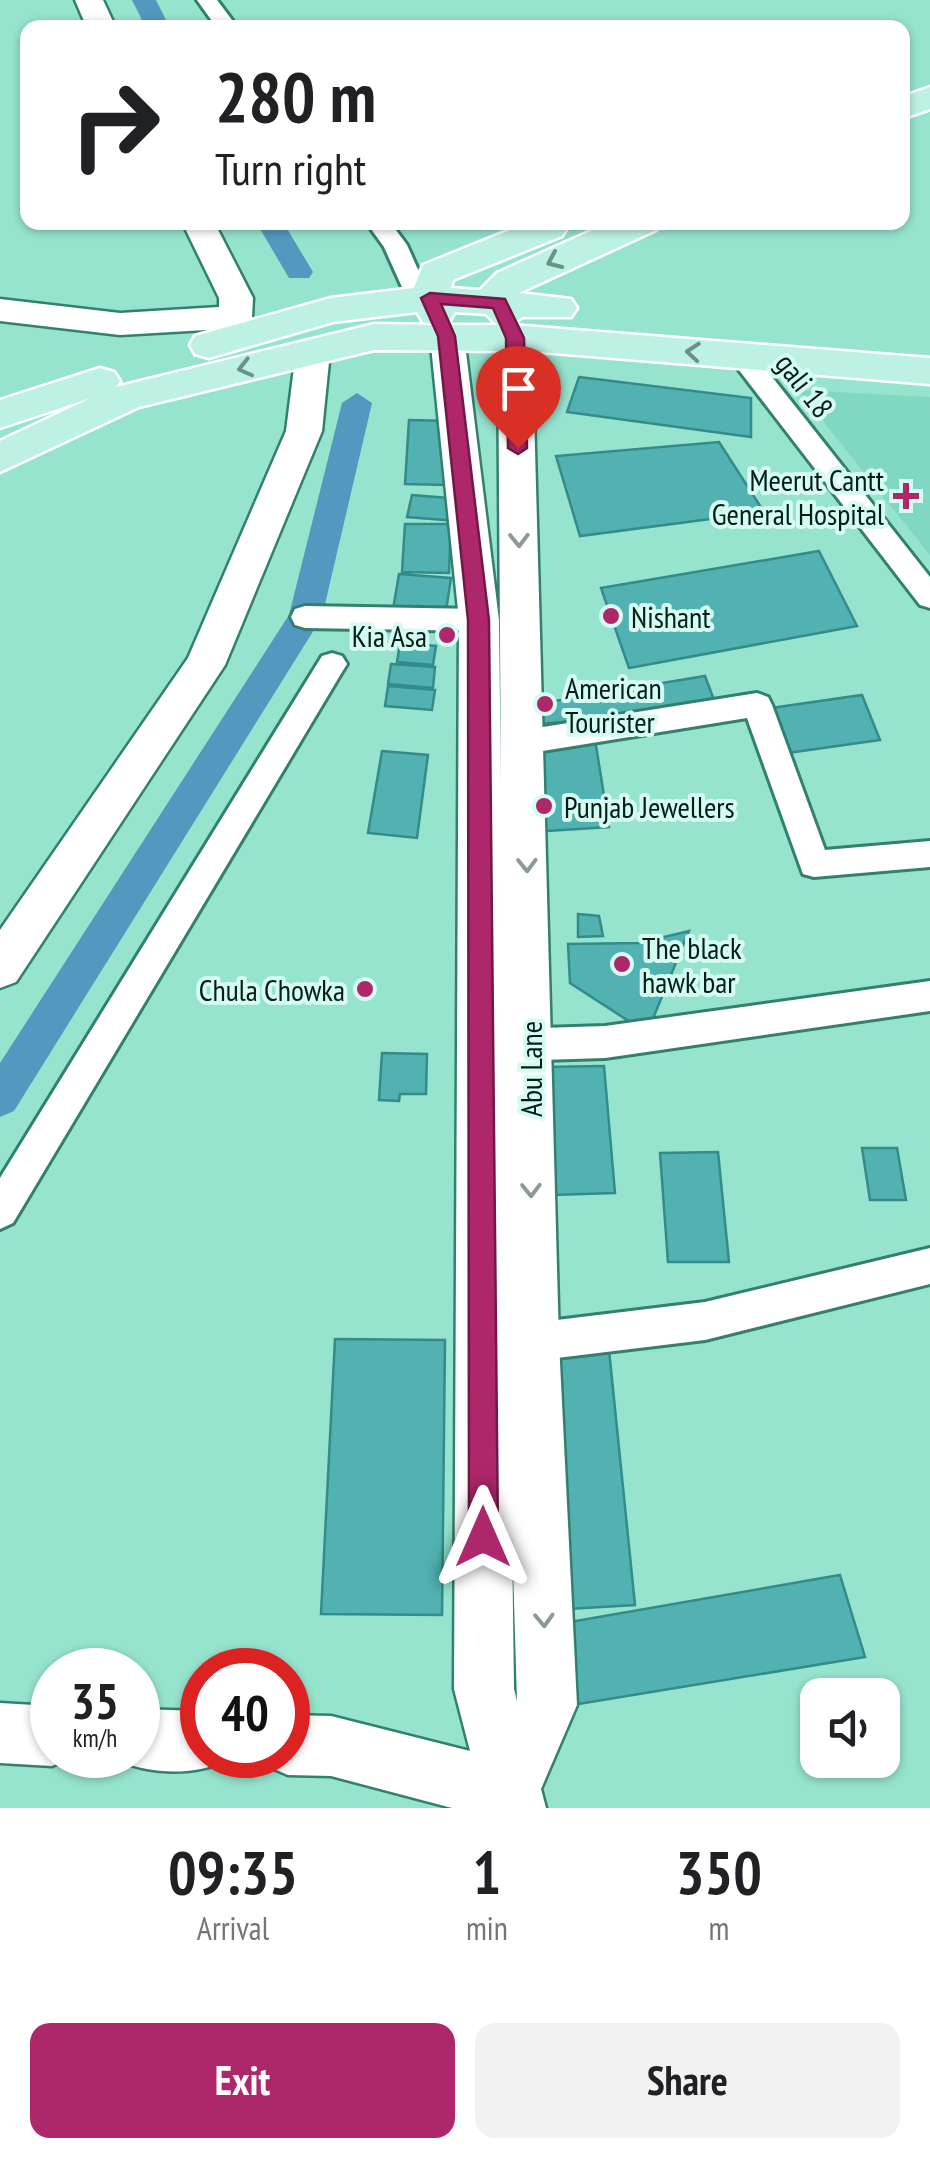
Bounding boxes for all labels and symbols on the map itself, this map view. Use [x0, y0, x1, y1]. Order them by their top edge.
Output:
one-way arrow [546, 249, 564, 269]
one-way arrow [685, 341, 701, 363]
street label: gali 18 [768, 345, 842, 425]
pin [476, 346, 561, 449]
one-way arrow [237, 356, 254, 377]
place label: Meerut Cantt General Hospital [712, 460, 885, 533]
marker: Meerut Cantt General Hospital [893, 483, 919, 509]
one-way arrow [509, 532, 530, 548]
place label: Nishant [631, 597, 711, 636]
marker: Nishant [600, 605, 622, 627]
place label: Kia Asa [352, 616, 427, 655]
marker: Kia Asa [436, 624, 458, 646]
place label: American Tourister [565, 668, 662, 741]
marker: American Tourister [534, 693, 556, 715]
place label: Punjab Jewellers [564, 787, 735, 826]
marker: Punjab Jewellers [533, 795, 555, 817]
one-way arrow [516, 857, 537, 873]
place label: The black hawk bar [642, 928, 742, 1001]
marker: The black hawk bar [611, 953, 633, 975]
place label: Chula Chowka [199, 970, 345, 1009]
marker: Chula Chowka [354, 978, 376, 1000]
street label: Abu Lane [511, 1021, 550, 1117]
one-way arrow [520, 1182, 542, 1198]
position arrow [431, 1485, 535, 1589]
one-way arrow [533, 1612, 554, 1628]
speed limit sign: 40 [180, 1648, 310, 1778]

